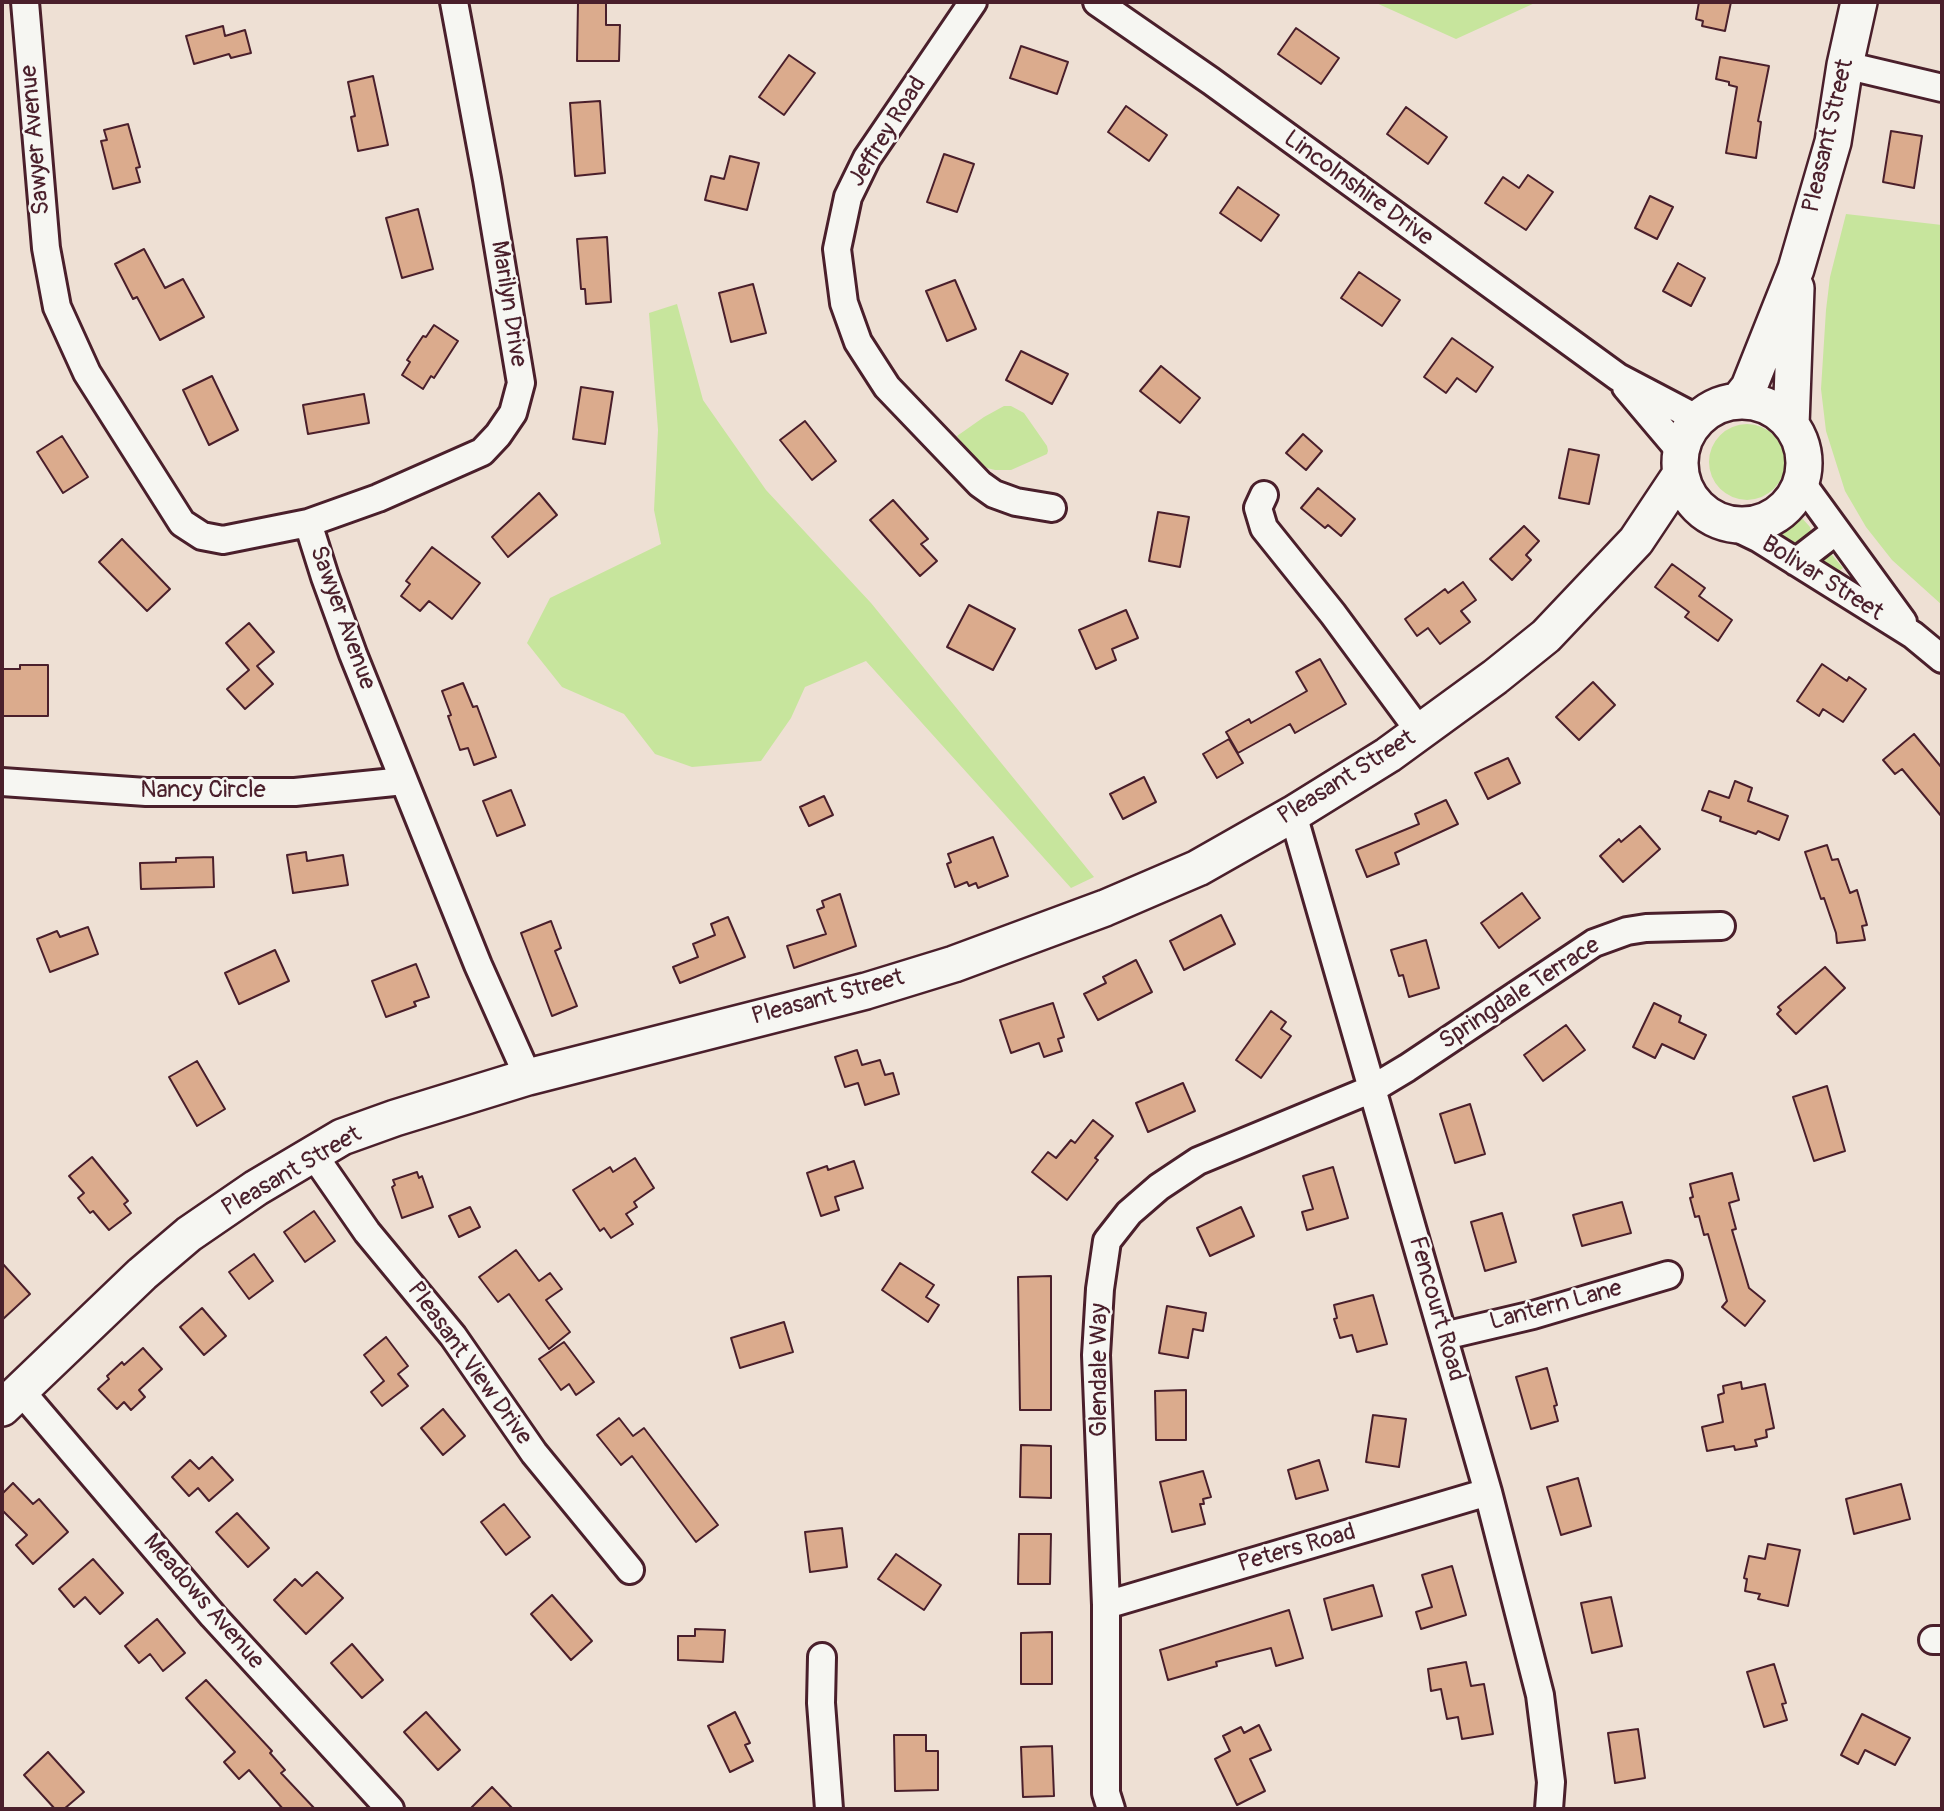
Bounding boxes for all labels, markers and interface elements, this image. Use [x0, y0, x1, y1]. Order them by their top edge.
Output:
street label: Pleasant Street [1797, 57, 1861, 215]
street label: Sawyer Avenue [15, 64, 57, 216]
street label: Jeffrey Road [843, 72, 933, 192]
street label: Lincolnshire Drive [1278, 125, 1438, 253]
street label: Marilyn Drive [484, 239, 532, 369]
street label: Bolivar Street [1756, 530, 1888, 628]
street label: Sawyer Avenue [303, 542, 381, 694]
street label: Pleasant Street [1273, 724, 1421, 832]
street label: Nancy Circle [140, 777, 266, 805]
street label: Springdale Terrace [1434, 931, 1606, 1057]
street label: Pleasant Street [749, 964, 907, 1032]
street label: Pleasant Street [217, 1120, 367, 1224]
street label: Fencourt Road [1402, 1233, 1470, 1385]
street label: Lantern Lane [1487, 1275, 1625, 1337]
street label: Pleasant View Drive [400, 1277, 538, 1451]
street label: Glendale Way [1086, 1303, 1114, 1437]
street label: Peters Road [1235, 1519, 1359, 1579]
street label: Meadows Avenue [136, 1528, 270, 1676]

